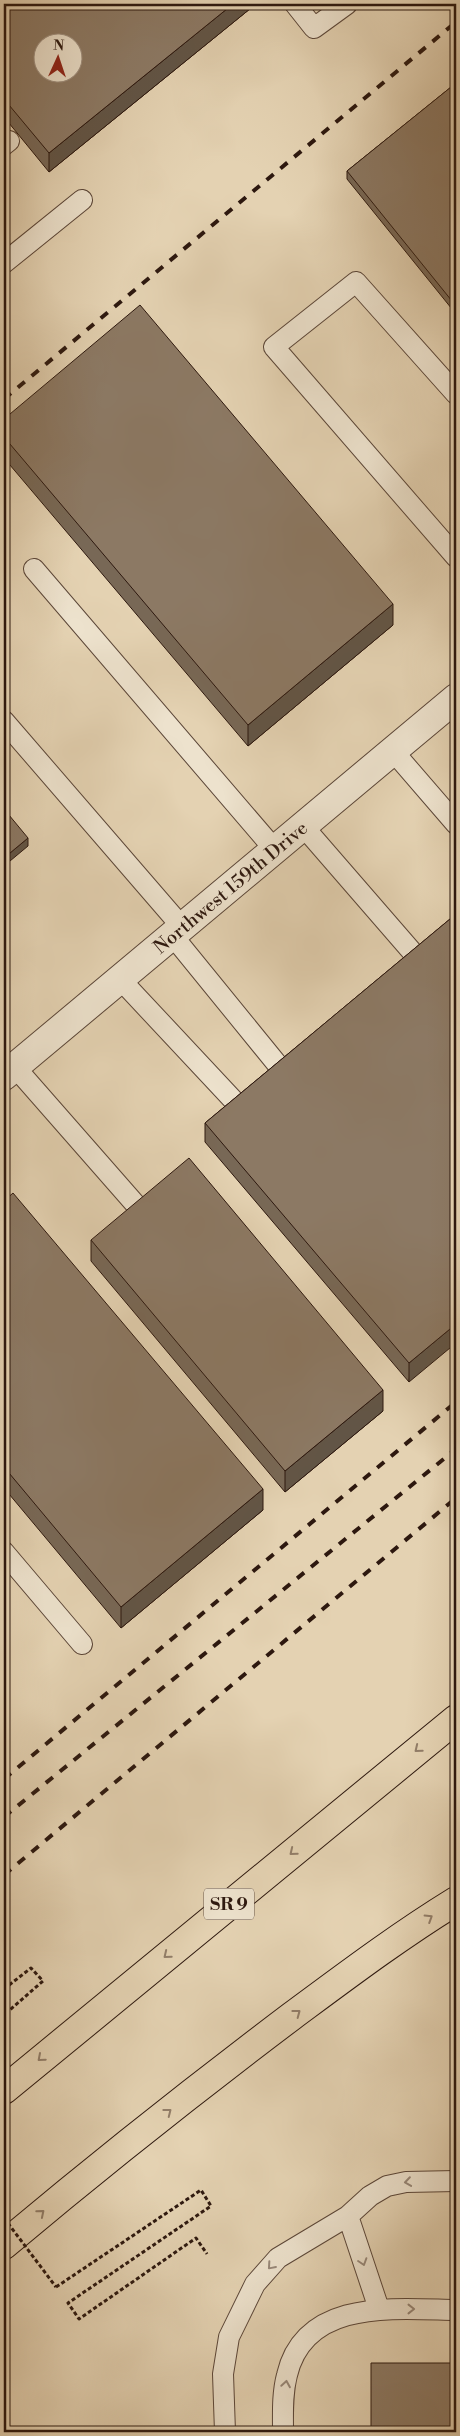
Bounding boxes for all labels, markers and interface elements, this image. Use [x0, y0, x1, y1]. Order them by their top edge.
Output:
north arrow [32, 32, 82, 82]
text: N [53, 37, 65, 55]
street label: Northwest 159th Drive [149, 816, 313, 959]
one-way arrow [415, 1744, 424, 1753]
one-way arrow [289, 1847, 298, 1856]
road number: SR 9 [204, 1888, 254, 1920]
one-way arrow [424, 1914, 433, 1924]
one-way arrow [163, 1949, 172, 1958]
one-way arrow [291, 2010, 301, 2019]
one-way arrow [38, 2052, 47, 2061]
one-way arrow [162, 2109, 171, 2117]
one-way arrow [403, 2176, 411, 2187]
one-way arrow [36, 2210, 45, 2219]
one-way arrow [357, 2257, 367, 2266]
one-way arrow [268, 2260, 277, 2269]
one-way arrow [407, 2304, 415, 2314]
one-way arrow [280, 2379, 290, 2388]

